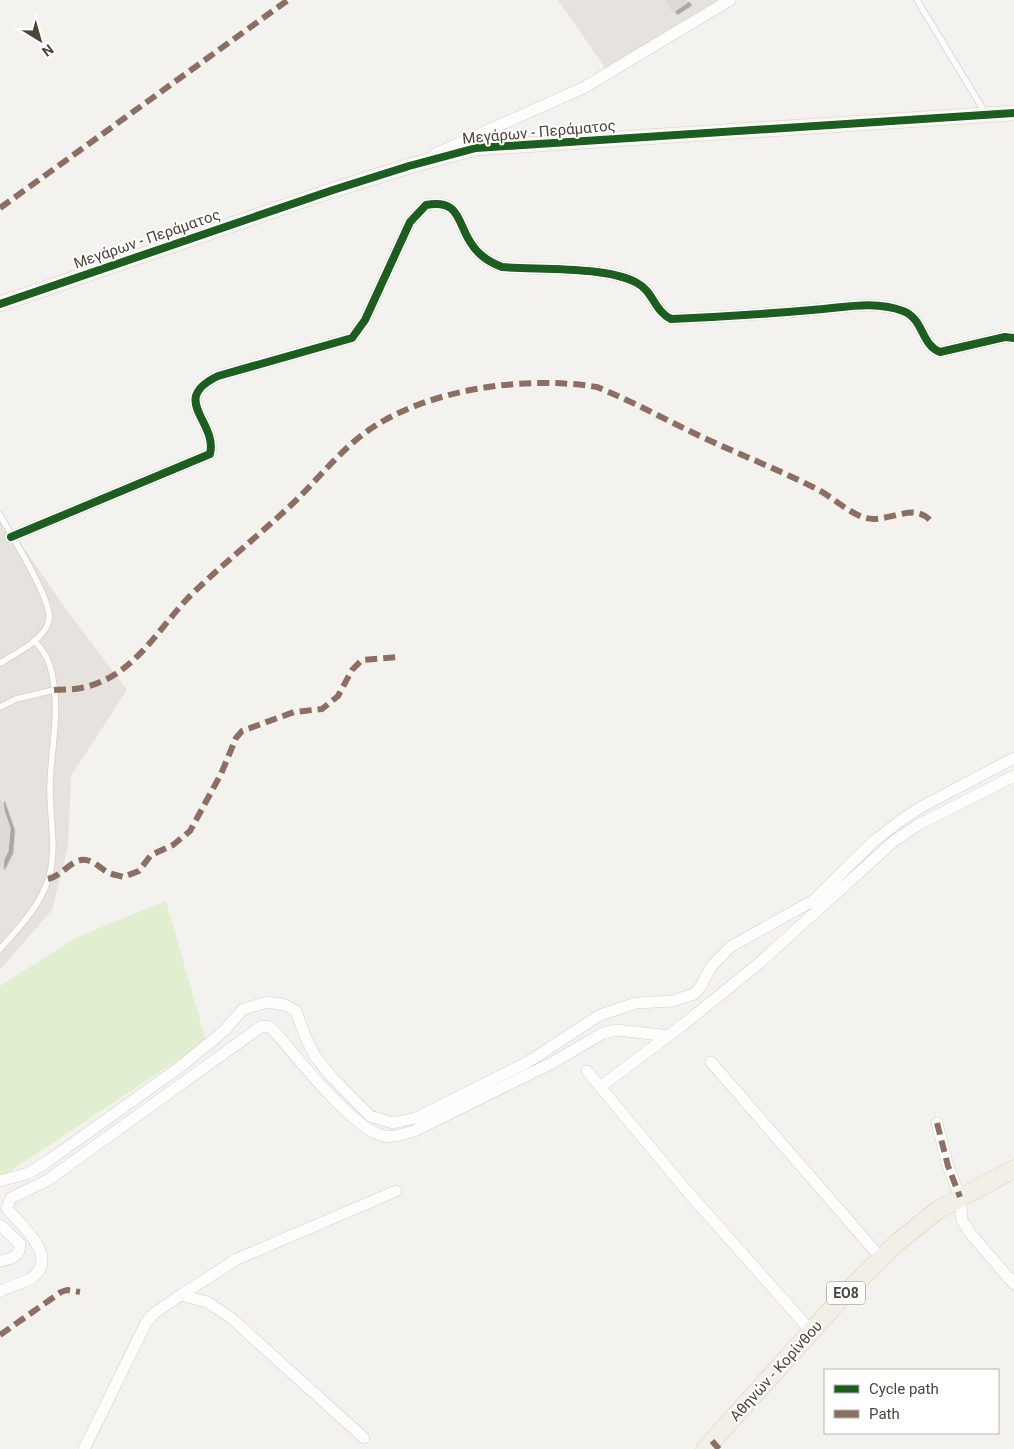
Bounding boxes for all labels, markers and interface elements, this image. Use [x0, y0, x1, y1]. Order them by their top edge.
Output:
north arrow [15, 15, 65, 65]
text: N [39, 41, 57, 60]
street label: Μεγάρων - Περάματος [462, 116, 616, 148]
street label: Μεγάρων - Περάματος [71, 205, 223, 273]
road number: ΕΟ8 [827, 1282, 865, 1305]
street label: Αθηνών - Κορίνθου [726, 1317, 826, 1425]
legend [824, 1369, 999, 1434]
text: Cycle path [869, 1380, 939, 1398]
text: Path [869, 1405, 900, 1423]

